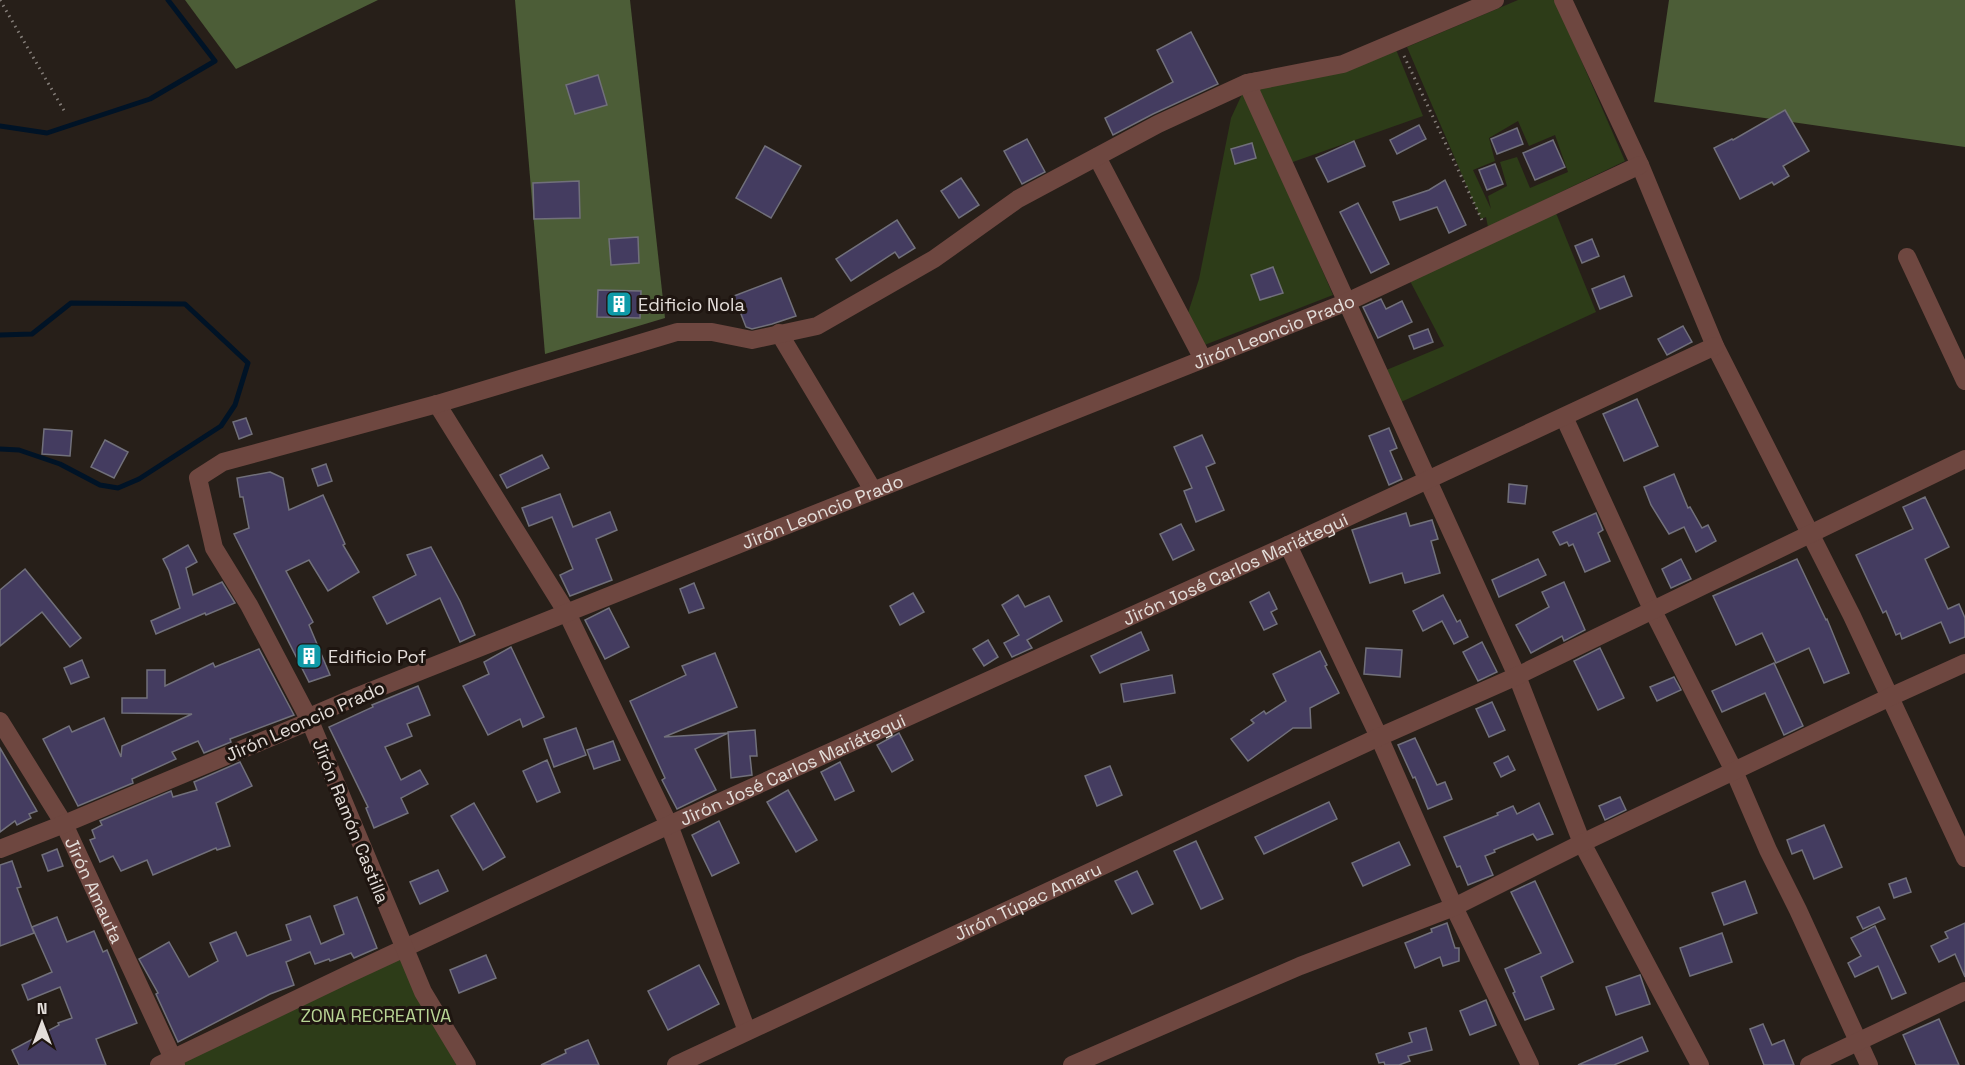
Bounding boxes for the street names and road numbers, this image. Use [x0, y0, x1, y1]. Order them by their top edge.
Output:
street label: Jirón Leoncio Prado [1190, 289, 1358, 374]
street label: Jirón Leoncio Prado [738, 469, 906, 554]
street label: Jirón José Carlos Mariátegui [1119, 507, 1352, 630]
street label: Jirón Leoncio Prado [222, 676, 388, 766]
street label: Jirón José Carlos Mariátegui [676, 708, 909, 830]
street label: Jirón Ramón Castilla [308, 735, 394, 907]
street label: Jirón Amauta [60, 833, 129, 947]
street label: Jirón Túpac Amaru [950, 857, 1105, 945]

